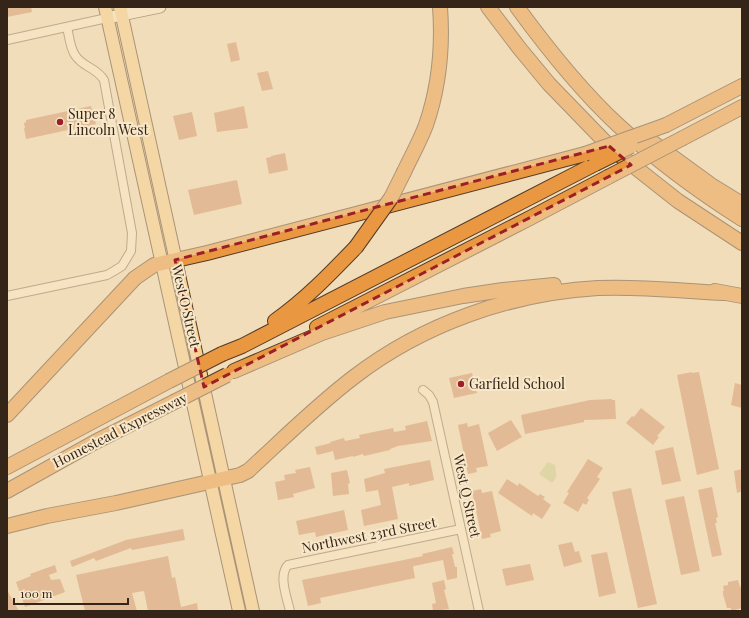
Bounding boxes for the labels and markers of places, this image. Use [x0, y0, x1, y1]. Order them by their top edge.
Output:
place label: Super 8 Lincoln West [68, 104, 149, 139]
marker: Super 8 Lincoln West [55, 117, 65, 127]
place label: Garfield School [469, 374, 565, 393]
marker: Garfield School [456, 379, 466, 389]

